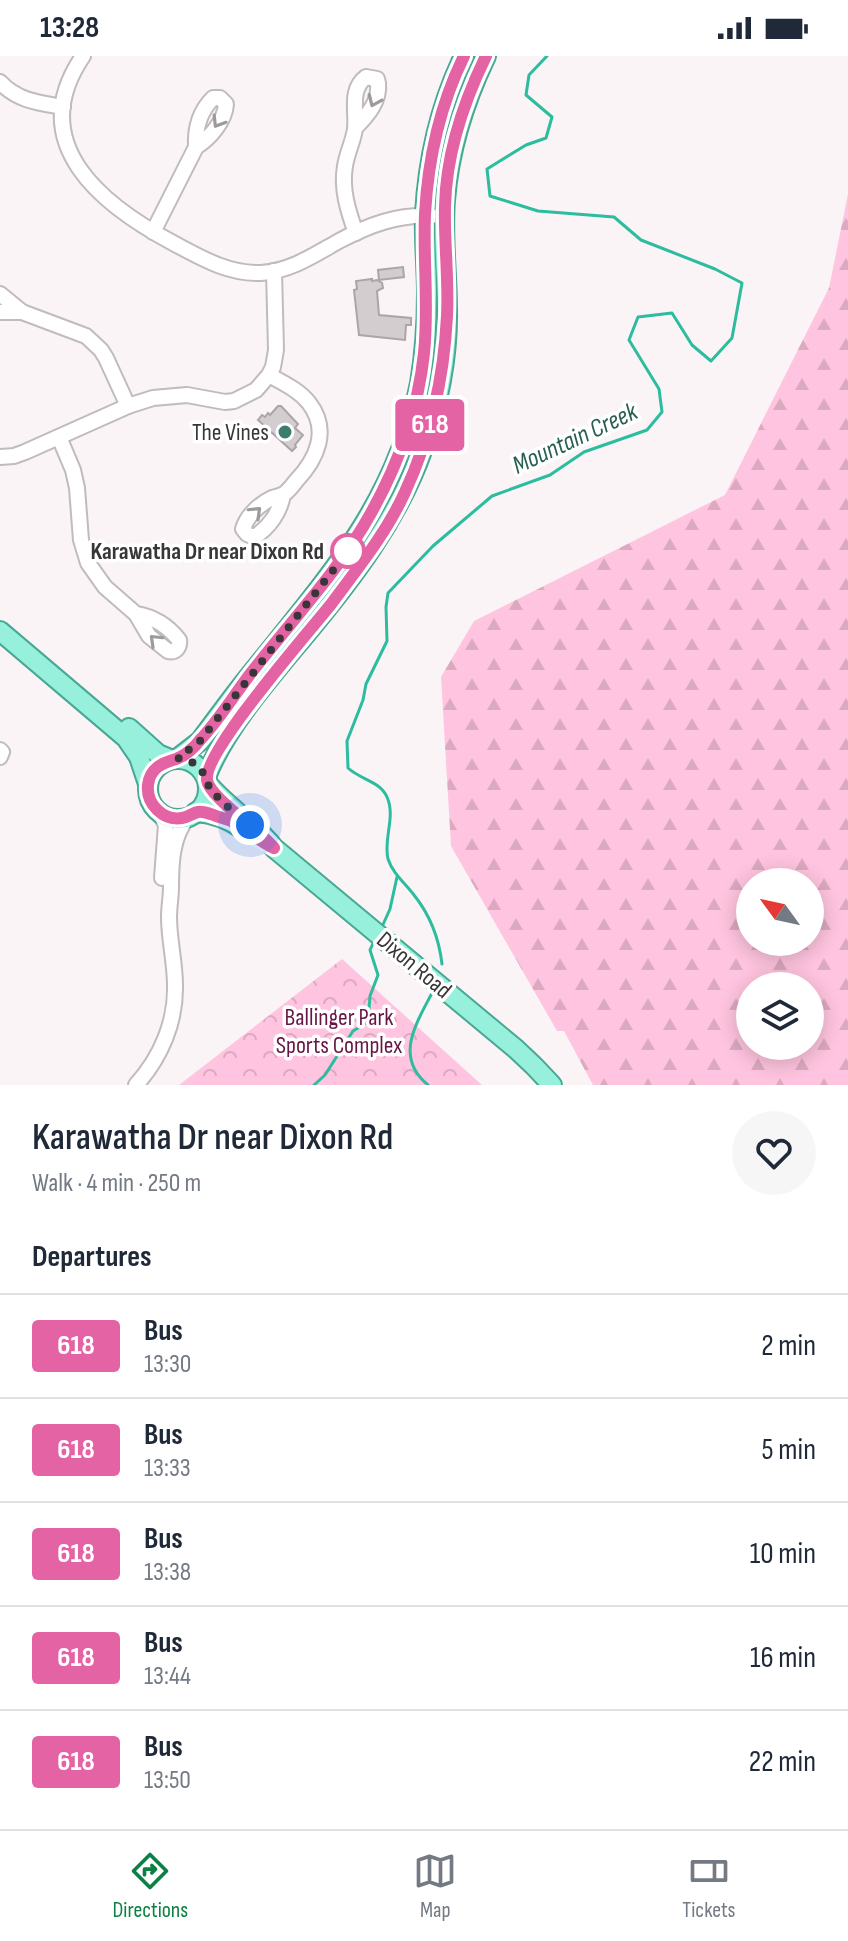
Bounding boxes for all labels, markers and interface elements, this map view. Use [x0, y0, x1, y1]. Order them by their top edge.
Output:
text: 13:28 [40, 10, 99, 46]
one-way arrow [367, 93, 383, 107]
one-way arrow [213, 114, 228, 128]
water label: Mountain Creek [508, 396, 644, 481]
line badge: 618 [384, 399, 476, 451]
text: 618 [411, 408, 449, 441]
place label: The Vines [192, 418, 269, 447]
marker: The Vines [276, 423, 294, 441]
one-way arrow [246, 507, 261, 521]
marker: Karawatha Dr near Dixon Rd [331, 534, 365, 568]
place label: Karawatha Dr near Dixon Rd [90, 537, 324, 566]
one-way arrow [150, 635, 164, 649]
your location [230, 805, 270, 845]
north arrow [736, 868, 824, 956]
map controls [736, 868, 824, 1060]
street label: Dixon Road [371, 925, 457, 1005]
button: layers [736, 972, 824, 1060]
park label: Ballinger Park Sports Complex [276, 1003, 402, 1060]
button: heart [732, 1111, 816, 1195]
text: Karawatha Dr near Dixon Rd [32, 1115, 393, 1160]
text: Walk · 4 min · 250 m [32, 1168, 201, 1199]
text: Departures [32, 1239, 152, 1275]
text: Bus [144, 1313, 183, 1349]
text: 2 min [761, 1328, 816, 1364]
text: 618 [57, 1329, 95, 1362]
text: 13:30 [144, 1349, 191, 1380]
text: Bus [144, 1417, 183, 1453]
text: 5 min [762, 1432, 816, 1468]
text: 618 [57, 1433, 95, 1466]
text: 13:33 [144, 1453, 191, 1484]
text: Bus [144, 1521, 183, 1557]
text: 10 min [750, 1536, 816, 1572]
text: 618 [57, 1537, 95, 1570]
text: 13:38 [144, 1557, 191, 1588]
text: Bus [144, 1625, 183, 1661]
text: 16 min [750, 1640, 816, 1676]
text: 618 [57, 1641, 95, 1674]
text: 13:44 [144, 1661, 191, 1692]
text: Bus [144, 1729, 183, 1765]
text: 22 min [749, 1744, 816, 1780]
text: 618 [57, 1745, 95, 1778]
text: 13:50 [144, 1765, 191, 1796]
tab: Directions [113, 1849, 188, 1924]
tab: Map [413, 1849, 457, 1924]
tab: Tickets [682, 1849, 735, 1924]

